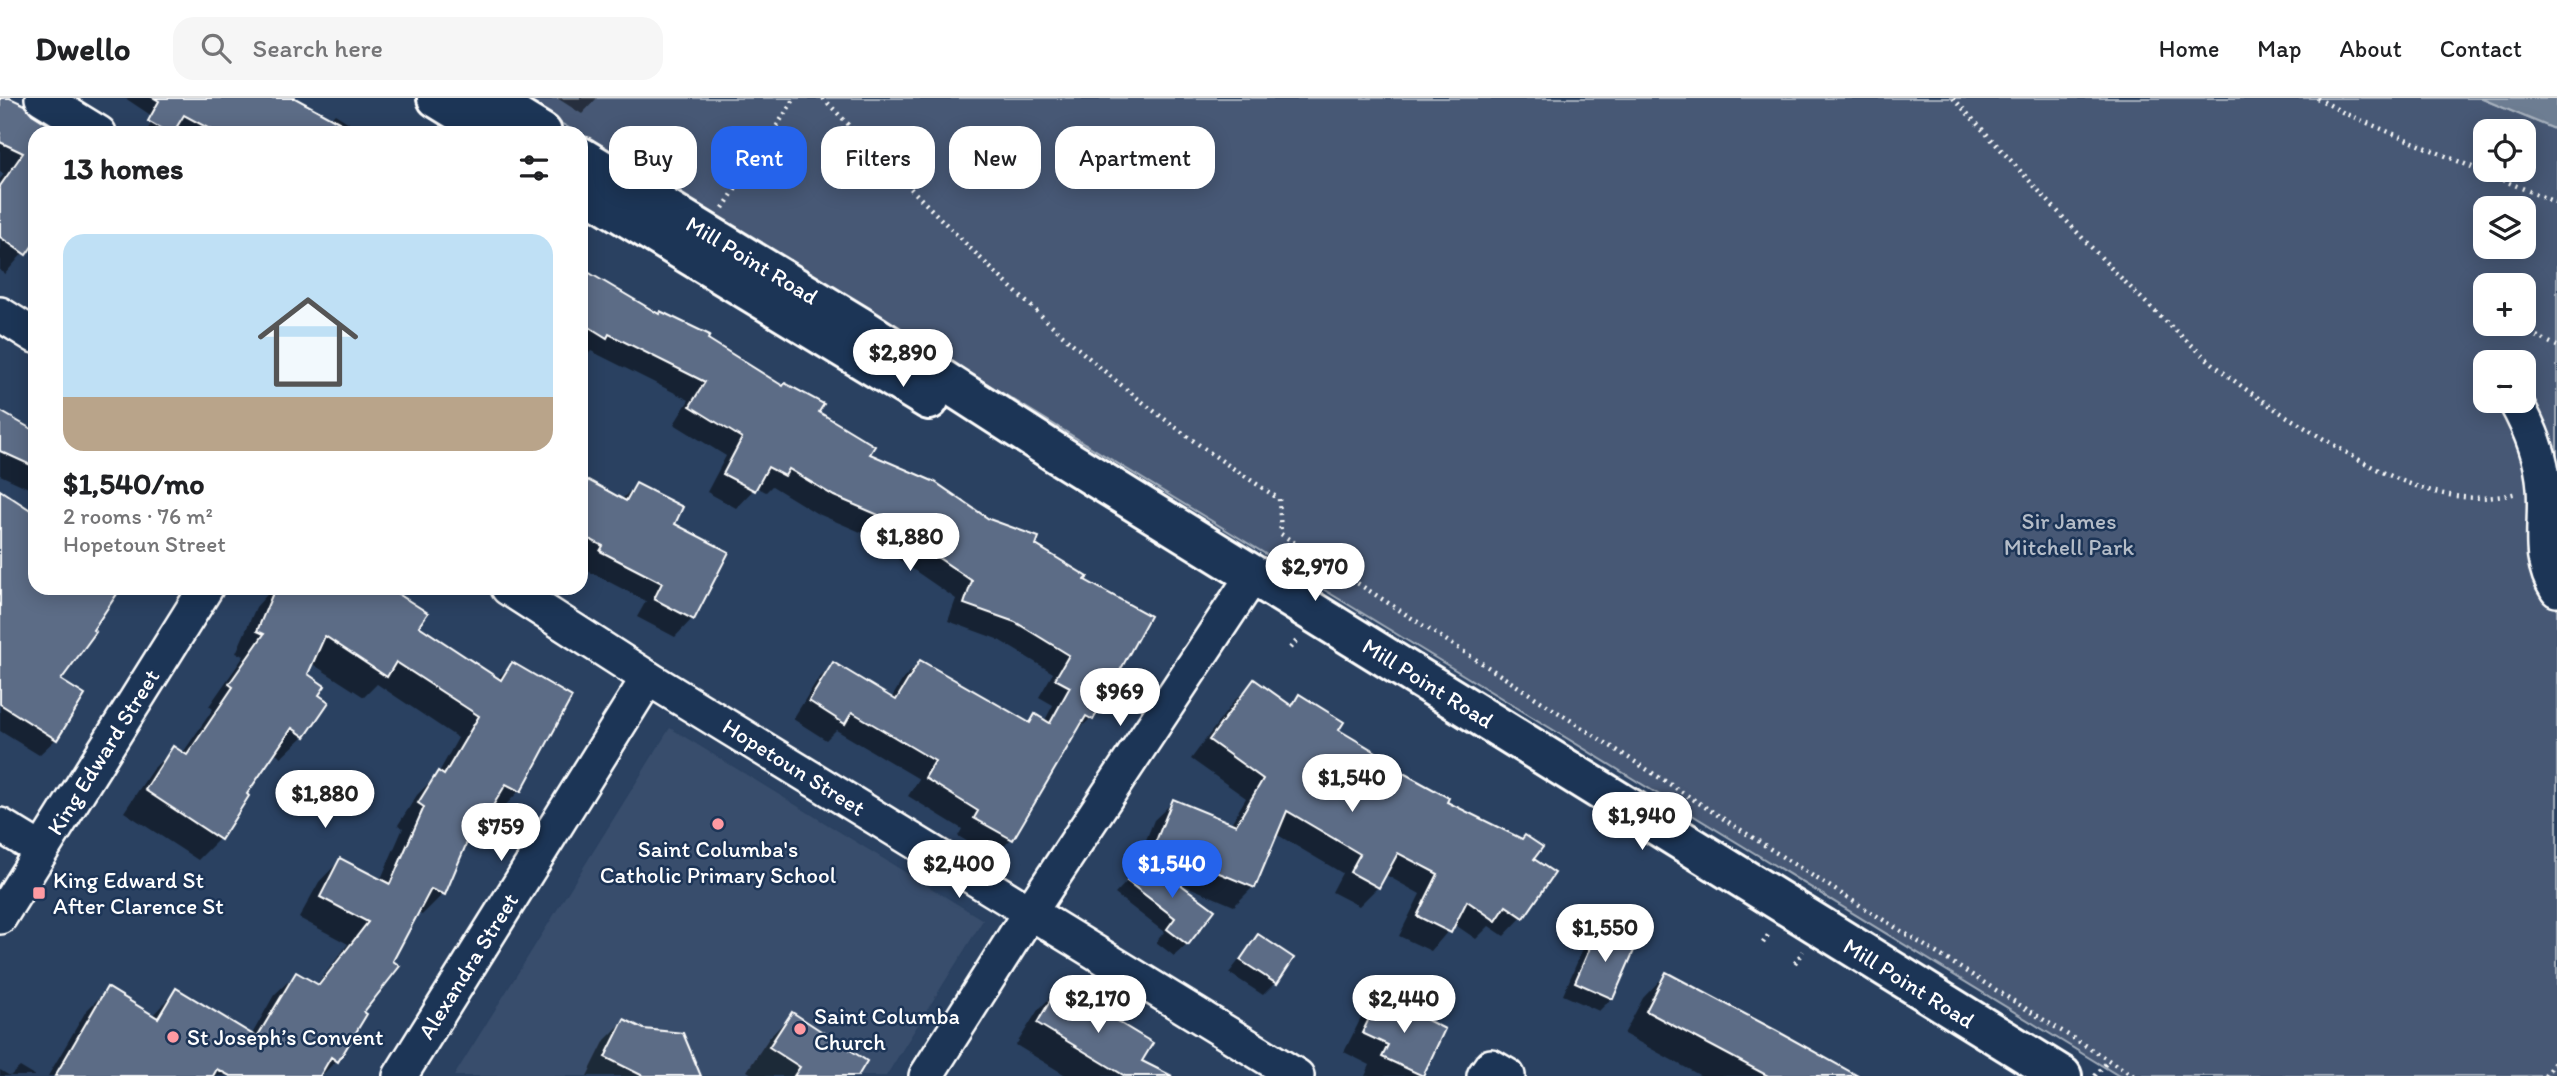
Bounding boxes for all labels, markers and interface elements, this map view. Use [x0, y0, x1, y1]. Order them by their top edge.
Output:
search box [173, 17, 663, 80]
text: Dwello [35, 29, 131, 68]
icon: search [197, 29, 235, 67]
text: Search here [253, 32, 383, 64]
text: Home [2159, 34, 2219, 63]
text: Map [2257, 34, 2301, 63]
text: About [2339, 34, 2402, 63]
text: Contact [2440, 34, 2522, 63]
map controls [2473, 119, 2536, 413]
button: locate [2473, 119, 2536, 182]
chip: Buy [609, 126, 697, 189]
chip: Rent [711, 126, 807, 189]
chip: Filters [821, 126, 935, 189]
chip: New [949, 126, 1041, 189]
chip: Apartment [1055, 126, 1215, 189]
icon: filters [515, 149, 553, 187]
text: 13 homes [63, 150, 183, 187]
button: layers [2473, 196, 2536, 259]
street label: Mill Point Road [681, 210, 823, 310]
button: + [2473, 273, 2536, 336]
icon: home [245, 279, 371, 405]
pin: $2,890 [846, 330, 960, 389]
text: $2,890 [869, 338, 937, 366]
button: − [2473, 350, 2536, 413]
text: $1,540/mo [63, 465, 205, 502]
text: 2 rooms · 76 m² [63, 502, 213, 530]
park label: Sir James Mitchell Park [2004, 507, 2134, 561]
pin: $1,880 [853, 514, 967, 573]
text: $1,880 [876, 522, 944, 550]
text: Hopetoun Street [63, 530, 226, 558]
pin: $2,970 [1258, 544, 1372, 603]
text: $2,970 [1282, 552, 1348, 580]
street label: Mill Point Road [1357, 632, 1499, 734]
street label: King Edward Street [41, 664, 165, 840]
pin: $969 [1079, 668, 1161, 728]
text: $969 [1096, 677, 1144, 705]
street label: Hopetoun Street [717, 712, 871, 822]
pin: $1,540 [1295, 754, 1409, 814]
text: $1,540 [1318, 763, 1386, 791]
pin: $1,880 [268, 770, 382, 830]
text: $1,880 [291, 779, 359, 807]
pin: $1,940 [1585, 792, 1699, 852]
text: $1,940 [1608, 801, 1676, 829]
pin: $759 [460, 804, 542, 863]
text: $759 [477, 812, 525, 840]
marker: Saint Columba's Catholic Primary School [710, 816, 726, 832]
place label: Saint Columba's Catholic Primary School [600, 835, 837, 889]
pin: $2,400 [902, 840, 1016, 900]
pin: $1,540 [1115, 840, 1229, 900]
text: $2,400 [923, 849, 995, 877]
text: $1,540 [1138, 849, 1206, 877]
place label: King Edward St After Clarence St [53, 866, 224, 920]
marker: King Edward St After Clarence St [31, 885, 47, 901]
street label: Alexandra Street [412, 887, 524, 1044]
pin: $1,550 [1548, 904, 1662, 964]
text: $1,550 [1572, 913, 1638, 941]
street label: Mill Point Road [1838, 932, 1980, 1034]
pin: $2,170 [1041, 976, 1155, 1035]
pin: $2,440 [1347, 976, 1461, 1035]
text: $2,170 [1065, 984, 1131, 1012]
text: $2,440 [1368, 984, 1440, 1012]
place label: Saint Columba Church [814, 1002, 960, 1056]
marker: Saint Columba Church [792, 1021, 808, 1037]
place label: St Joseph’s Convent [187, 1023, 384, 1051]
marker: St Joseph’s Convent [165, 1029, 181, 1045]

